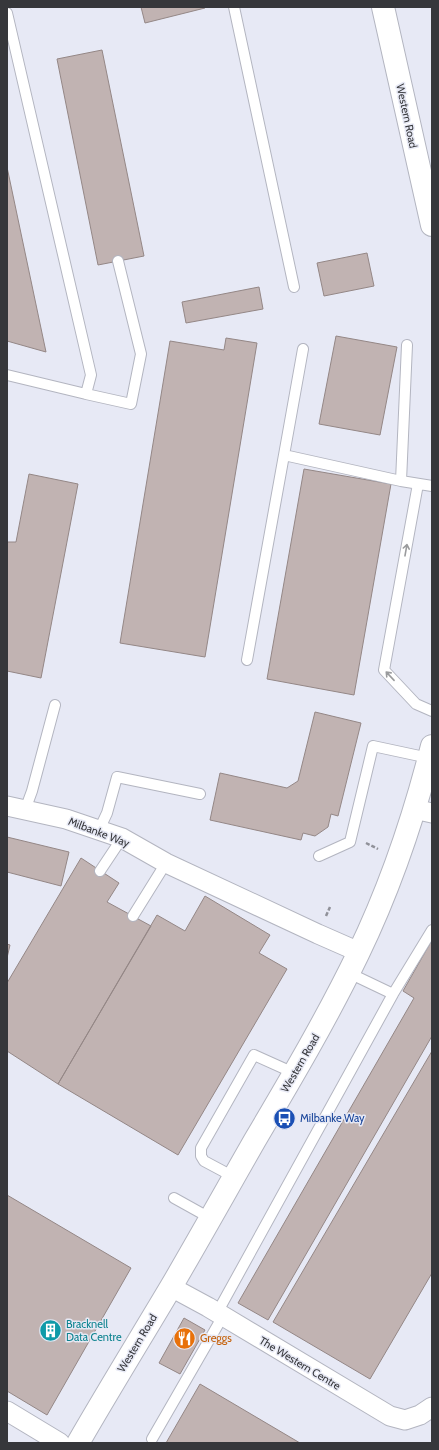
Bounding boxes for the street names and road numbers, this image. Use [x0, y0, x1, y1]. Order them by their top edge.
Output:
street label: Western Road [393, 83, 421, 149]
street label: Milbanke Way [66, 814, 132, 850]
street label: Western Road [278, 1031, 322, 1095]
street label: Western Road [114, 1311, 160, 1375]
street label: The Western Centre [257, 1333, 344, 1393]

